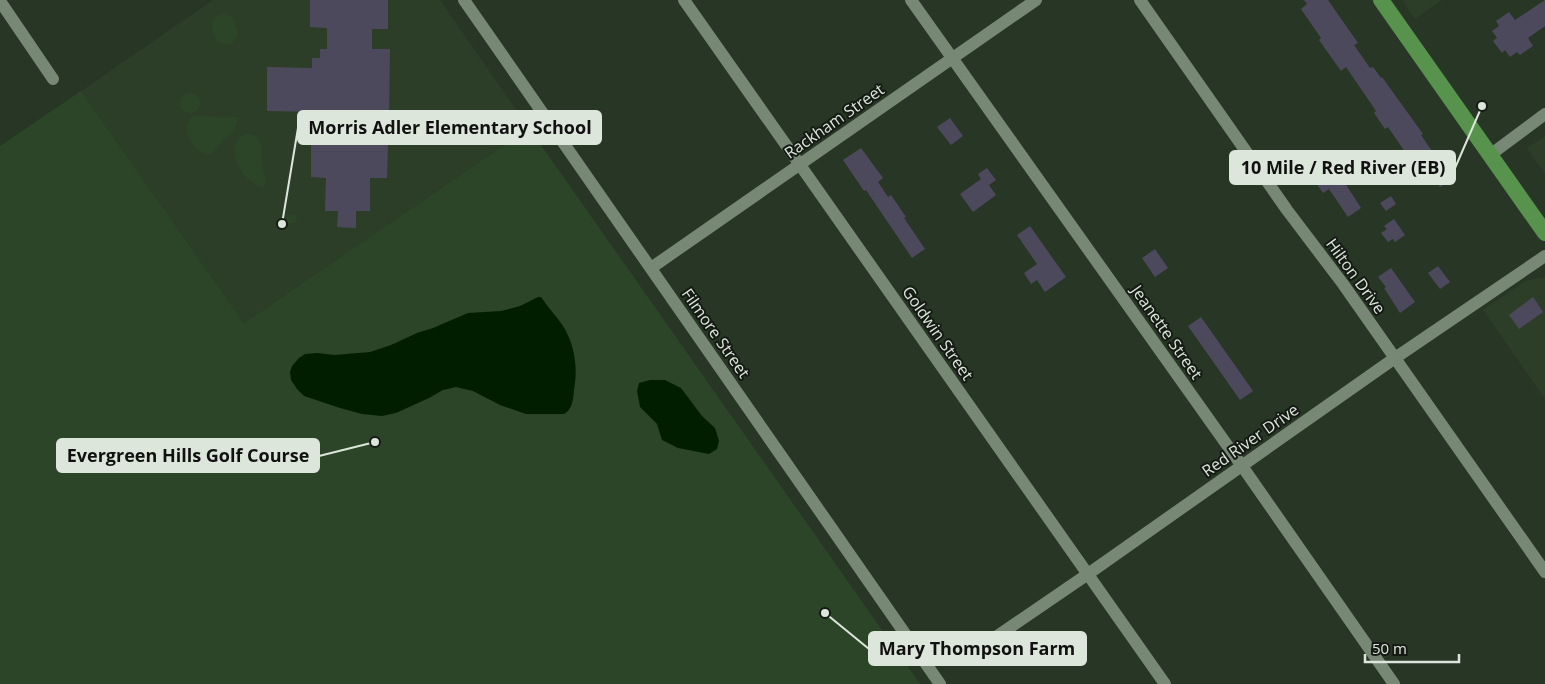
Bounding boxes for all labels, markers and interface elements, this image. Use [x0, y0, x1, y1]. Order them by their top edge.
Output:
street label: Rackham Street [780, 78, 889, 164]
callout: Morris Adler Elementary School [298, 111, 601, 144]
text: Morris Adler Elementary School [308, 115, 592, 139]
callout: 10 Mile / Red River (EB) [1230, 151, 1455, 184]
text: 10 Mile / Red River (EB) [1241, 155, 1445, 179]
street label: Hilton Drive [1321, 234, 1391, 318]
street label: Jeanette Street [1125, 279, 1208, 384]
street label: Goldwin Street [897, 282, 979, 385]
street label: Filmore Street [677, 284, 755, 383]
street label: Red River Drive [1197, 398, 1303, 482]
callout: Evergreen Hills Golf Course [57, 439, 319, 472]
text: Evergreen Hills Golf Course [67, 443, 309, 467]
callout: Mary Thompson Farm [869, 632, 1086, 665]
scale bar [1365, 632, 1459, 664]
text: Mary Thompson Farm [879, 636, 1075, 660]
text: 50 m [1372, 638, 1407, 658]

